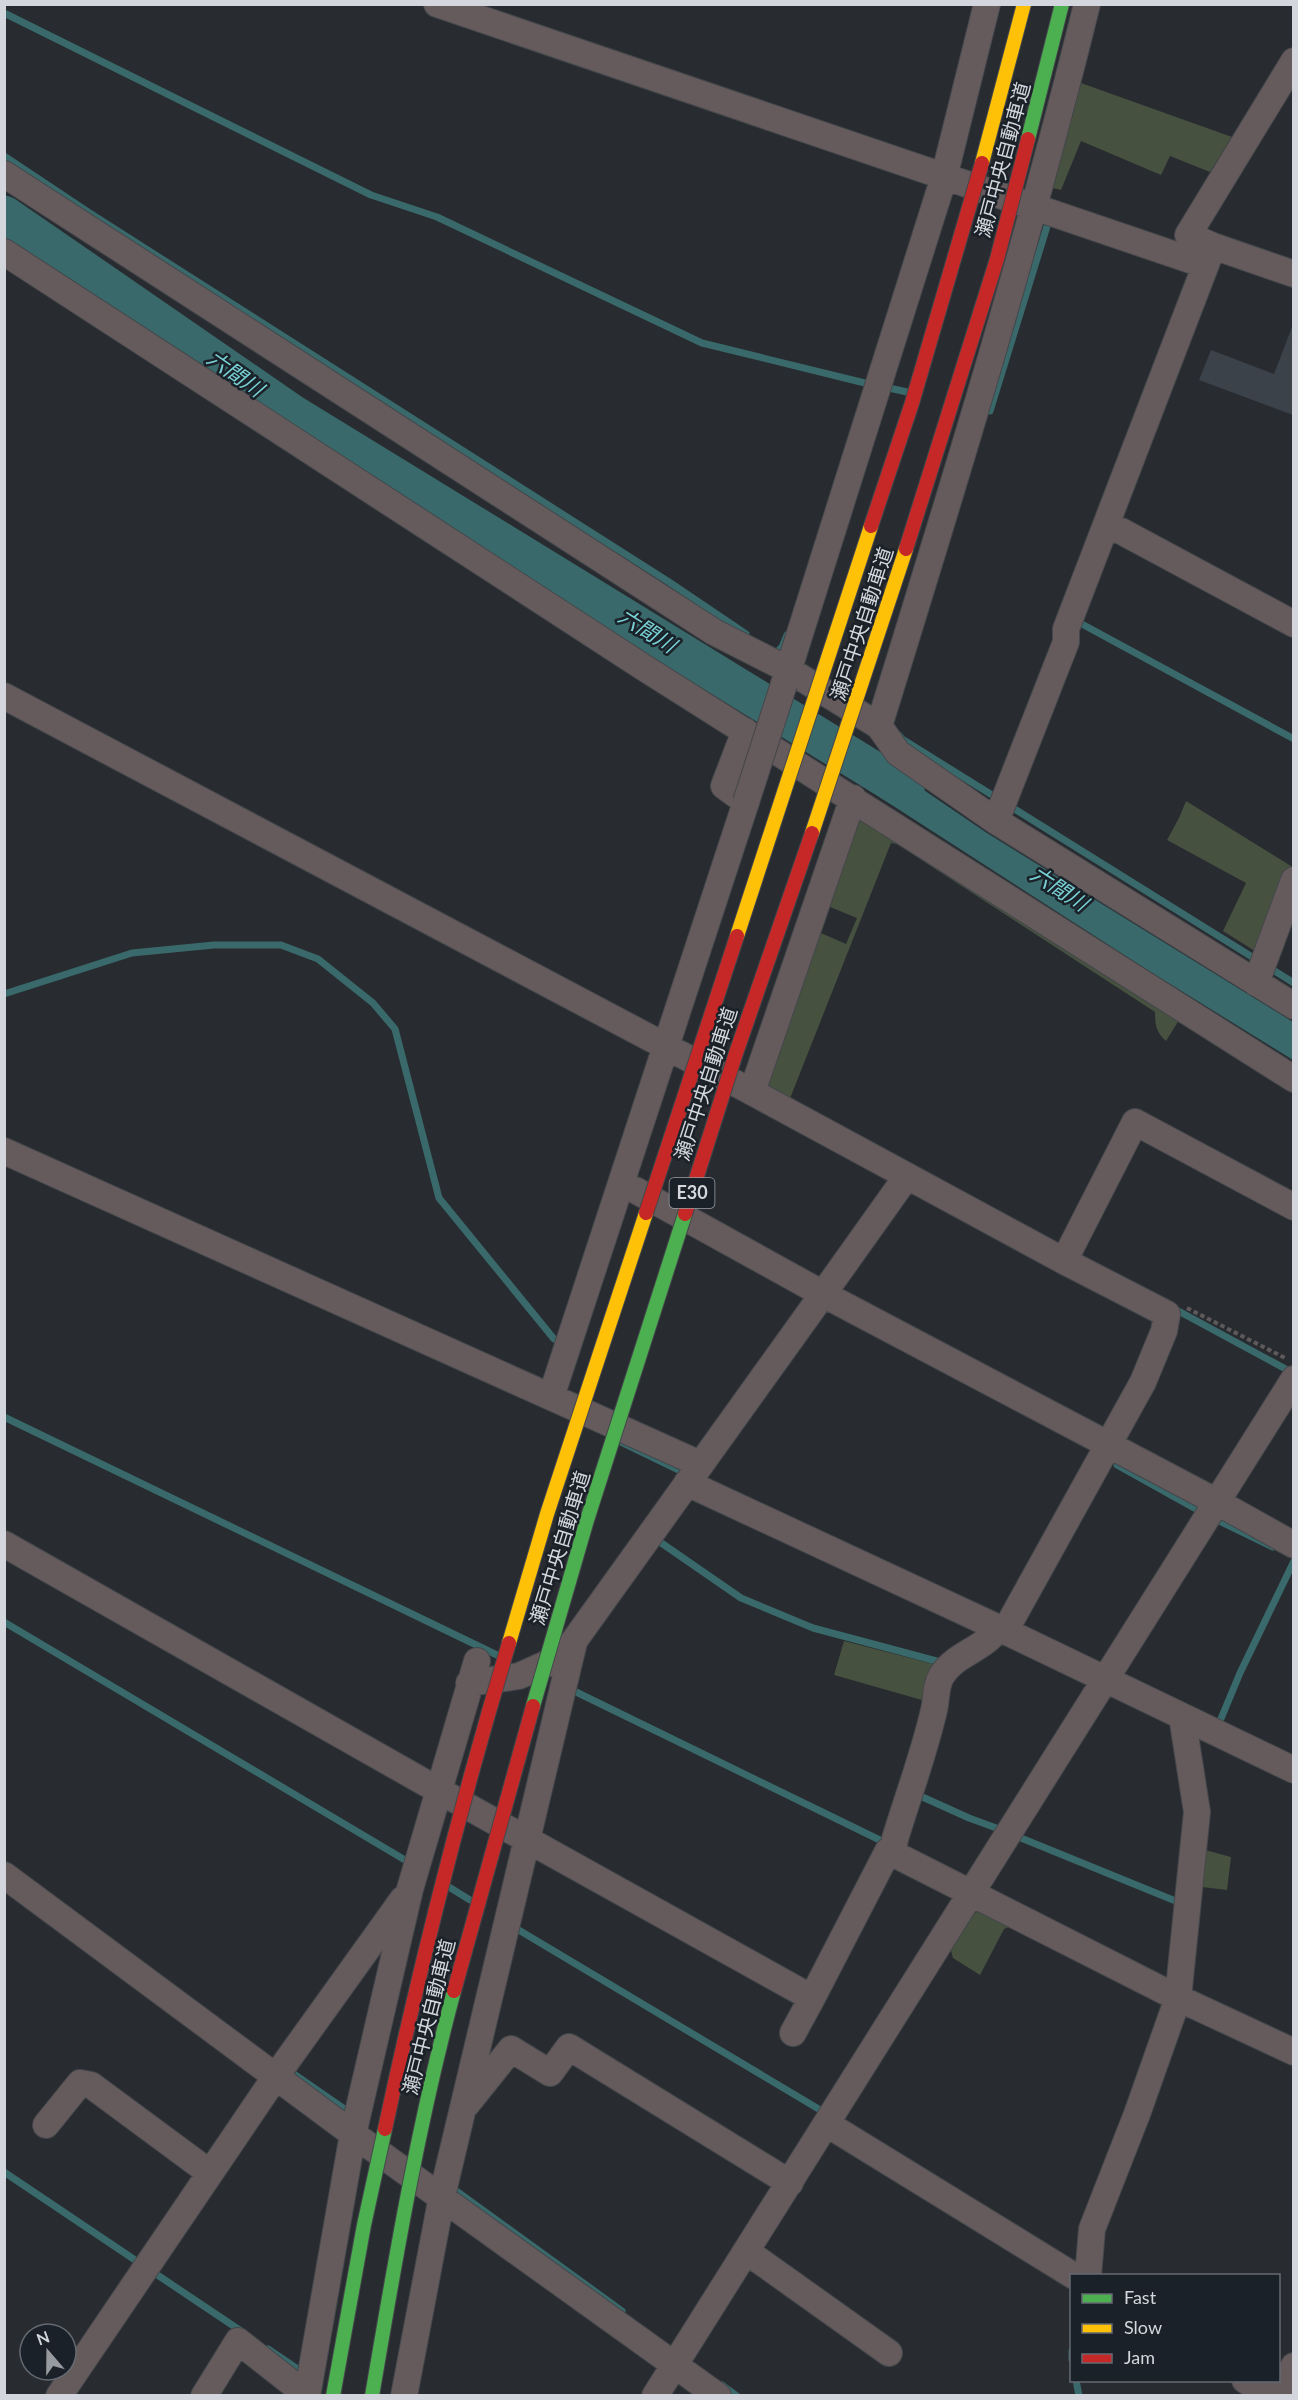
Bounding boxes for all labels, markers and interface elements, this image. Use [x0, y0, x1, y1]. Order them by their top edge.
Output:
street label: 瀬戸中央自動車道 [970, 79, 1034, 240]
water label: 六間川 [203, 344, 270, 402]
street label: 瀬戸中央自動車道 [825, 544, 897, 703]
water label: 六間川 [614, 602, 683, 658]
water label: 六間川 [1027, 860, 1095, 916]
street label: 瀬戸中央自動車道 [669, 1004, 741, 1163]
road number: E30 [670, 1178, 714, 1208]
street label: 瀬戸中央自動車道 [524, 1468, 594, 1628]
street label: 瀬戸中央自動車道 [397, 1936, 459, 2097]
legend [1070, 2274, 1280, 2382]
text: Fast [1124, 2286, 1157, 2308]
text: Slow [1124, 2316, 1162, 2338]
north arrow [18, 2322, 78, 2382]
text: N [34, 2326, 52, 2348]
text: Jam [1124, 2346, 1155, 2368]

